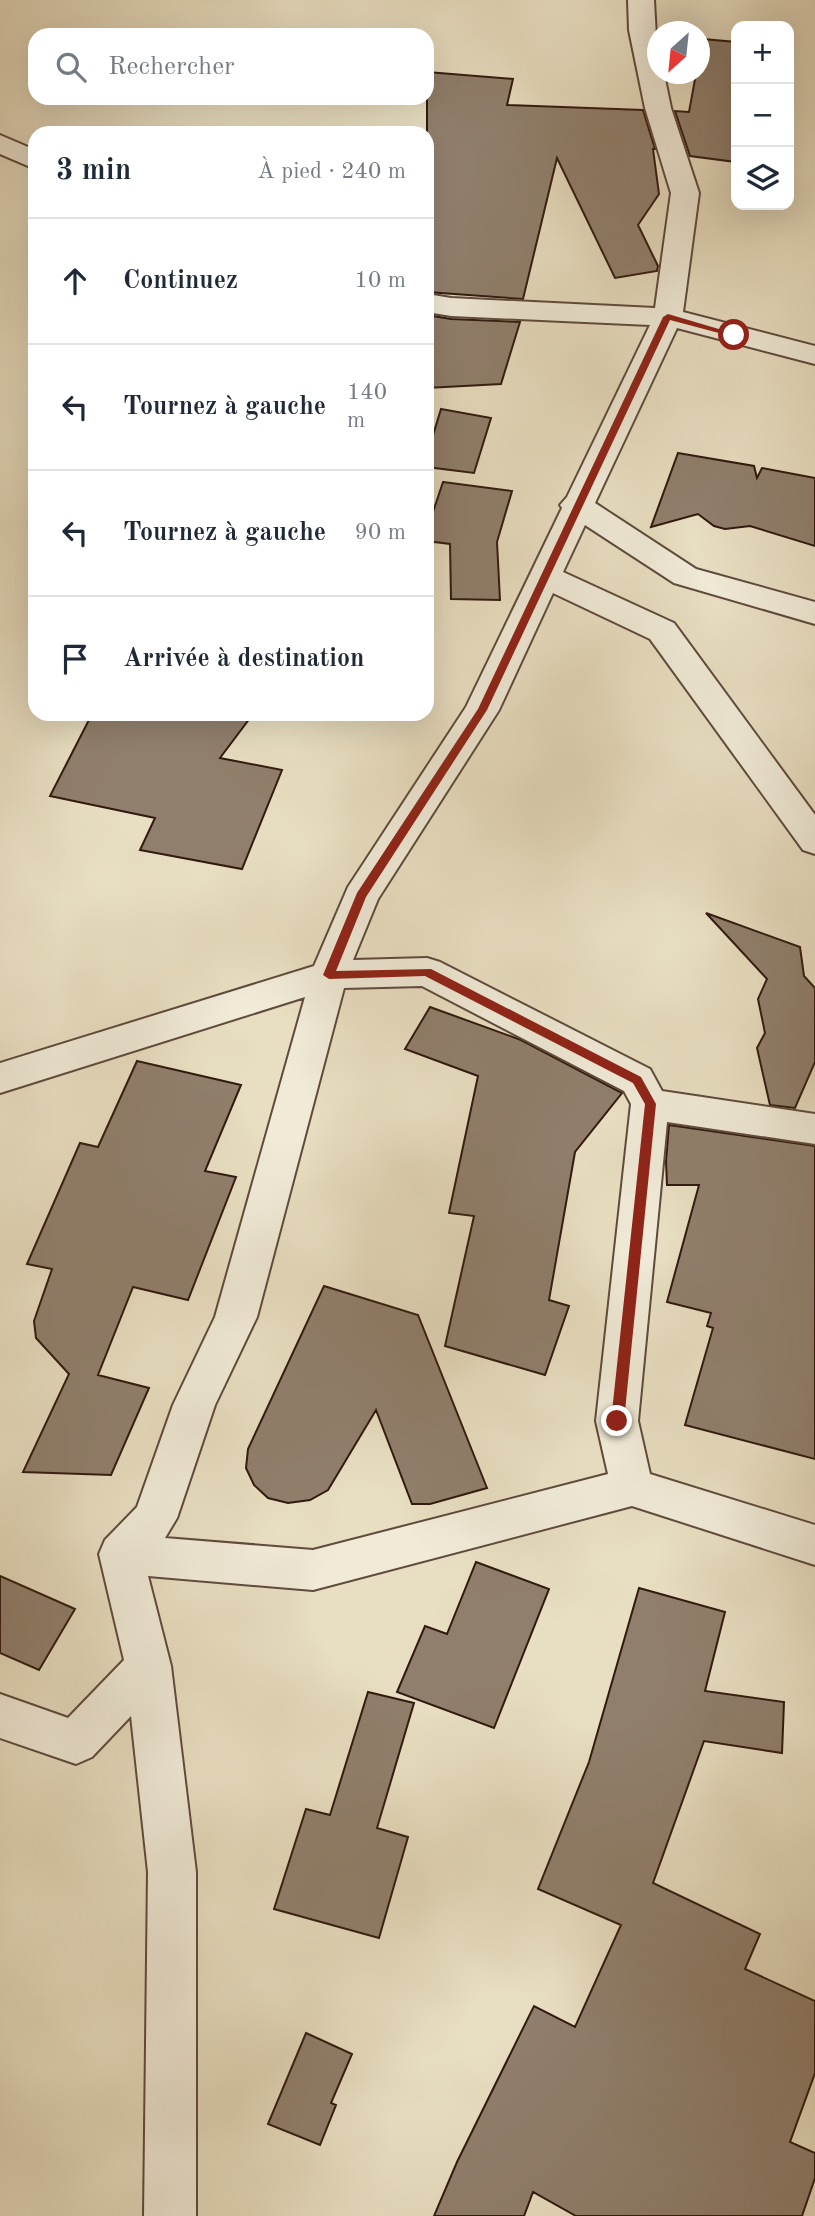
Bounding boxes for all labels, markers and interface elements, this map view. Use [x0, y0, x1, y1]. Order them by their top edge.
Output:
north arrow [647, 21, 710, 84]
map controls [731, 21, 794, 210]
button: + [731, 21, 794, 84]
search box [28, 28, 434, 105]
icon: search [52, 48, 90, 86]
text: Rechercher [108, 54, 235, 80]
button: − [731, 84, 794, 147]
button: layers [731, 147, 794, 210]
text: 3 min [56, 156, 131, 186]
text: À pied · 240 m [257, 160, 406, 183]
icon: ahead [56, 262, 94, 300]
text: Continuez [123, 268, 238, 294]
text: 10 m [355, 269, 406, 292]
route start [718, 319, 749, 350]
text: 140 m [347, 381, 387, 432]
icon: left [56, 388, 94, 426]
text: Tournez à gauche [123, 394, 326, 420]
icon: left [56, 514, 94, 552]
text: Tournez à gauche [123, 520, 326, 546]
text: 90 m [355, 521, 406, 544]
icon: arrive [56, 640, 94, 678]
text: Arrivée à destination [123, 646, 365, 672]
route end [601, 1405, 632, 1436]

